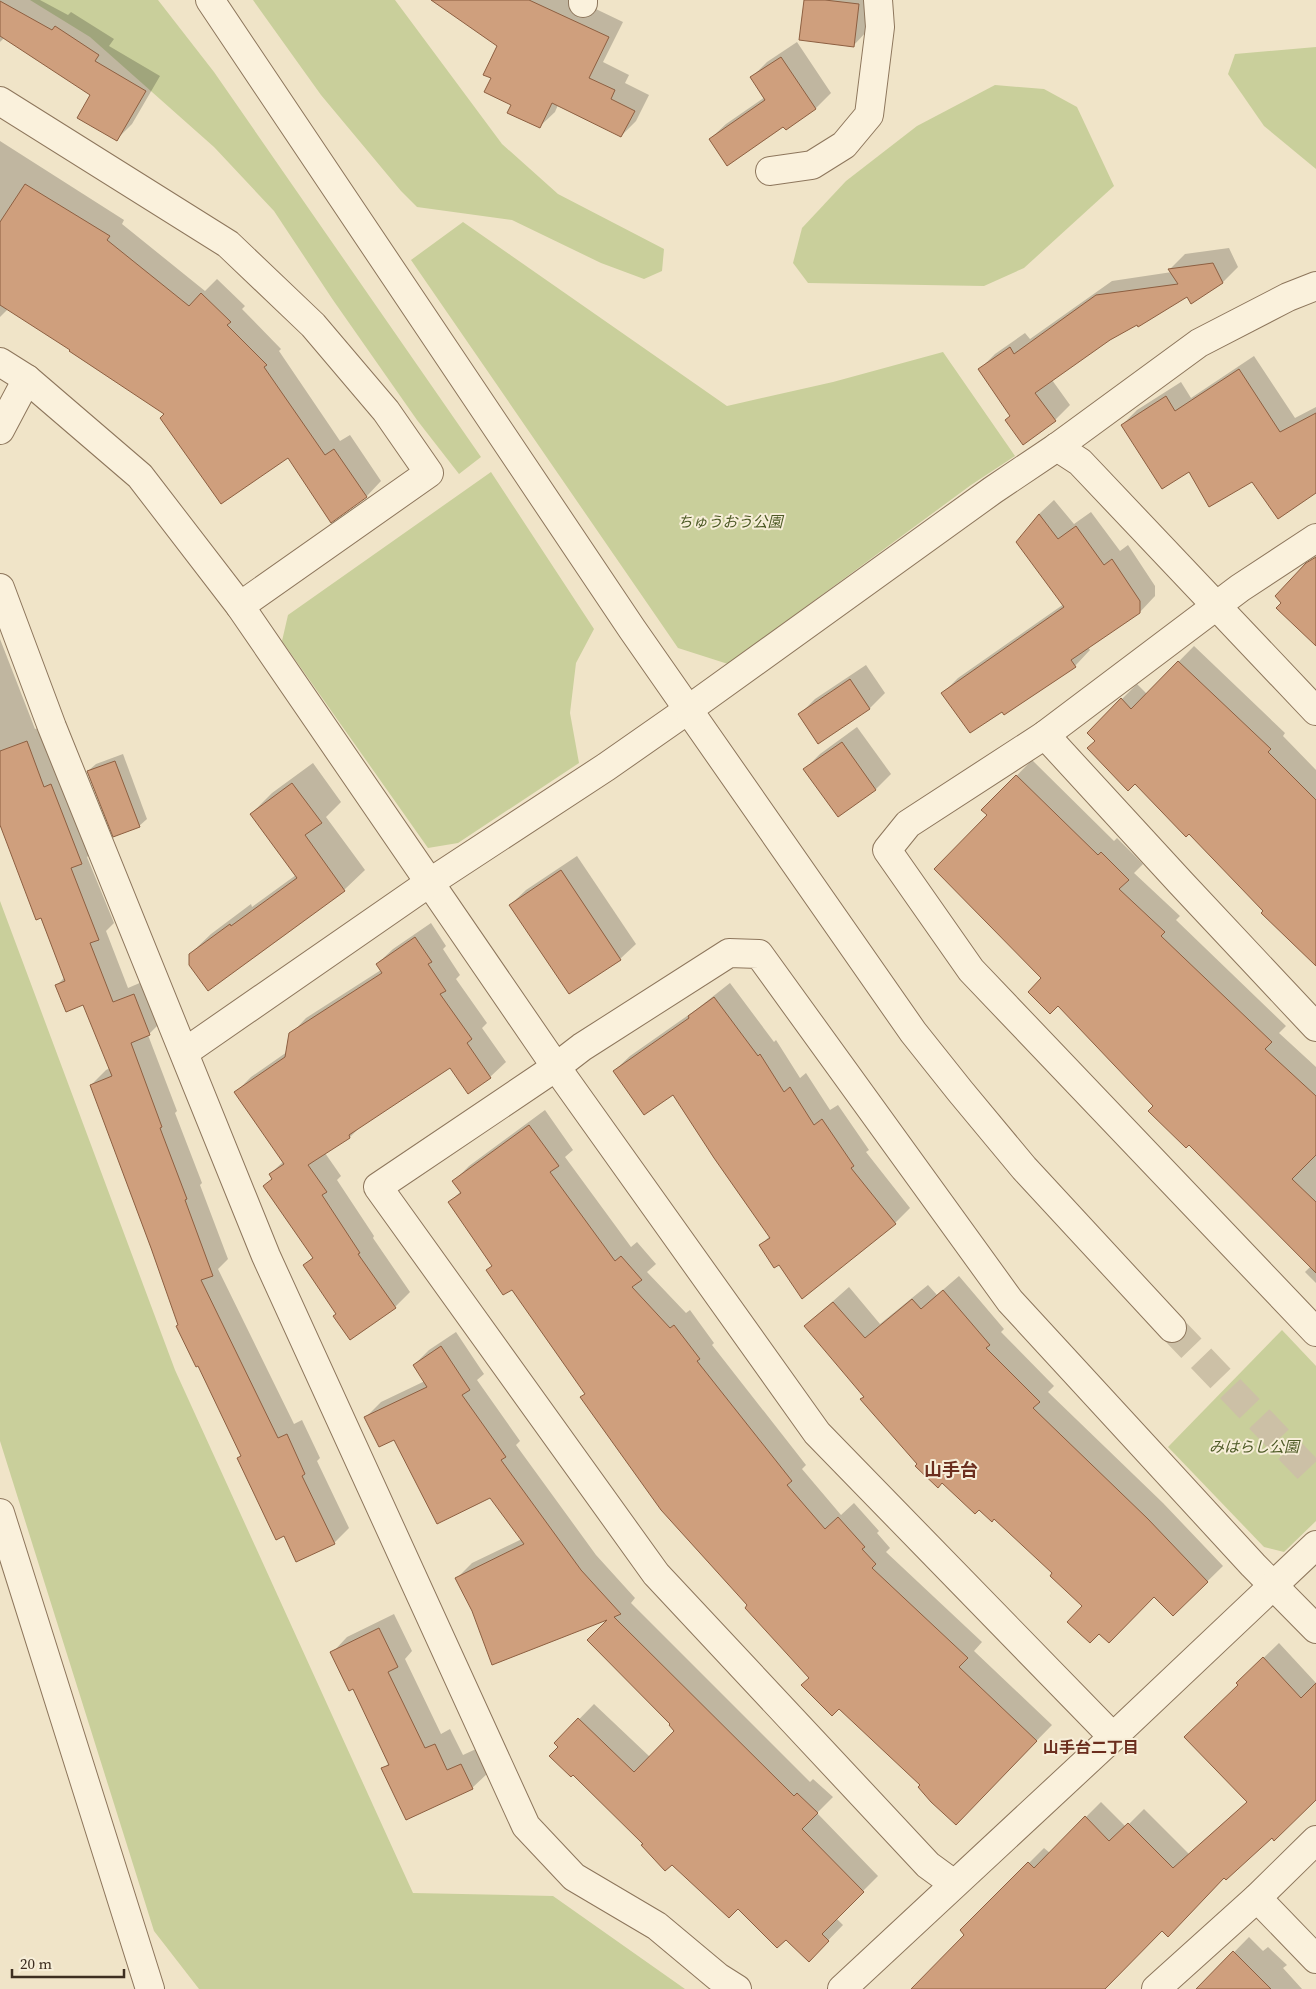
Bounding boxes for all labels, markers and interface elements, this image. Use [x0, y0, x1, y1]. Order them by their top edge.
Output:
park label: ちゅうおう公園 [677, 511, 784, 532]
park label: みはらし公園 [1209, 1436, 1301, 1457]
district label: 山手台 [924, 1457, 978, 1482]
district label: 山手台二丁目 [1043, 1736, 1139, 1758]
scale bar [12, 1946, 125, 1978]
text: 20 m [20, 1953, 52, 1974]

